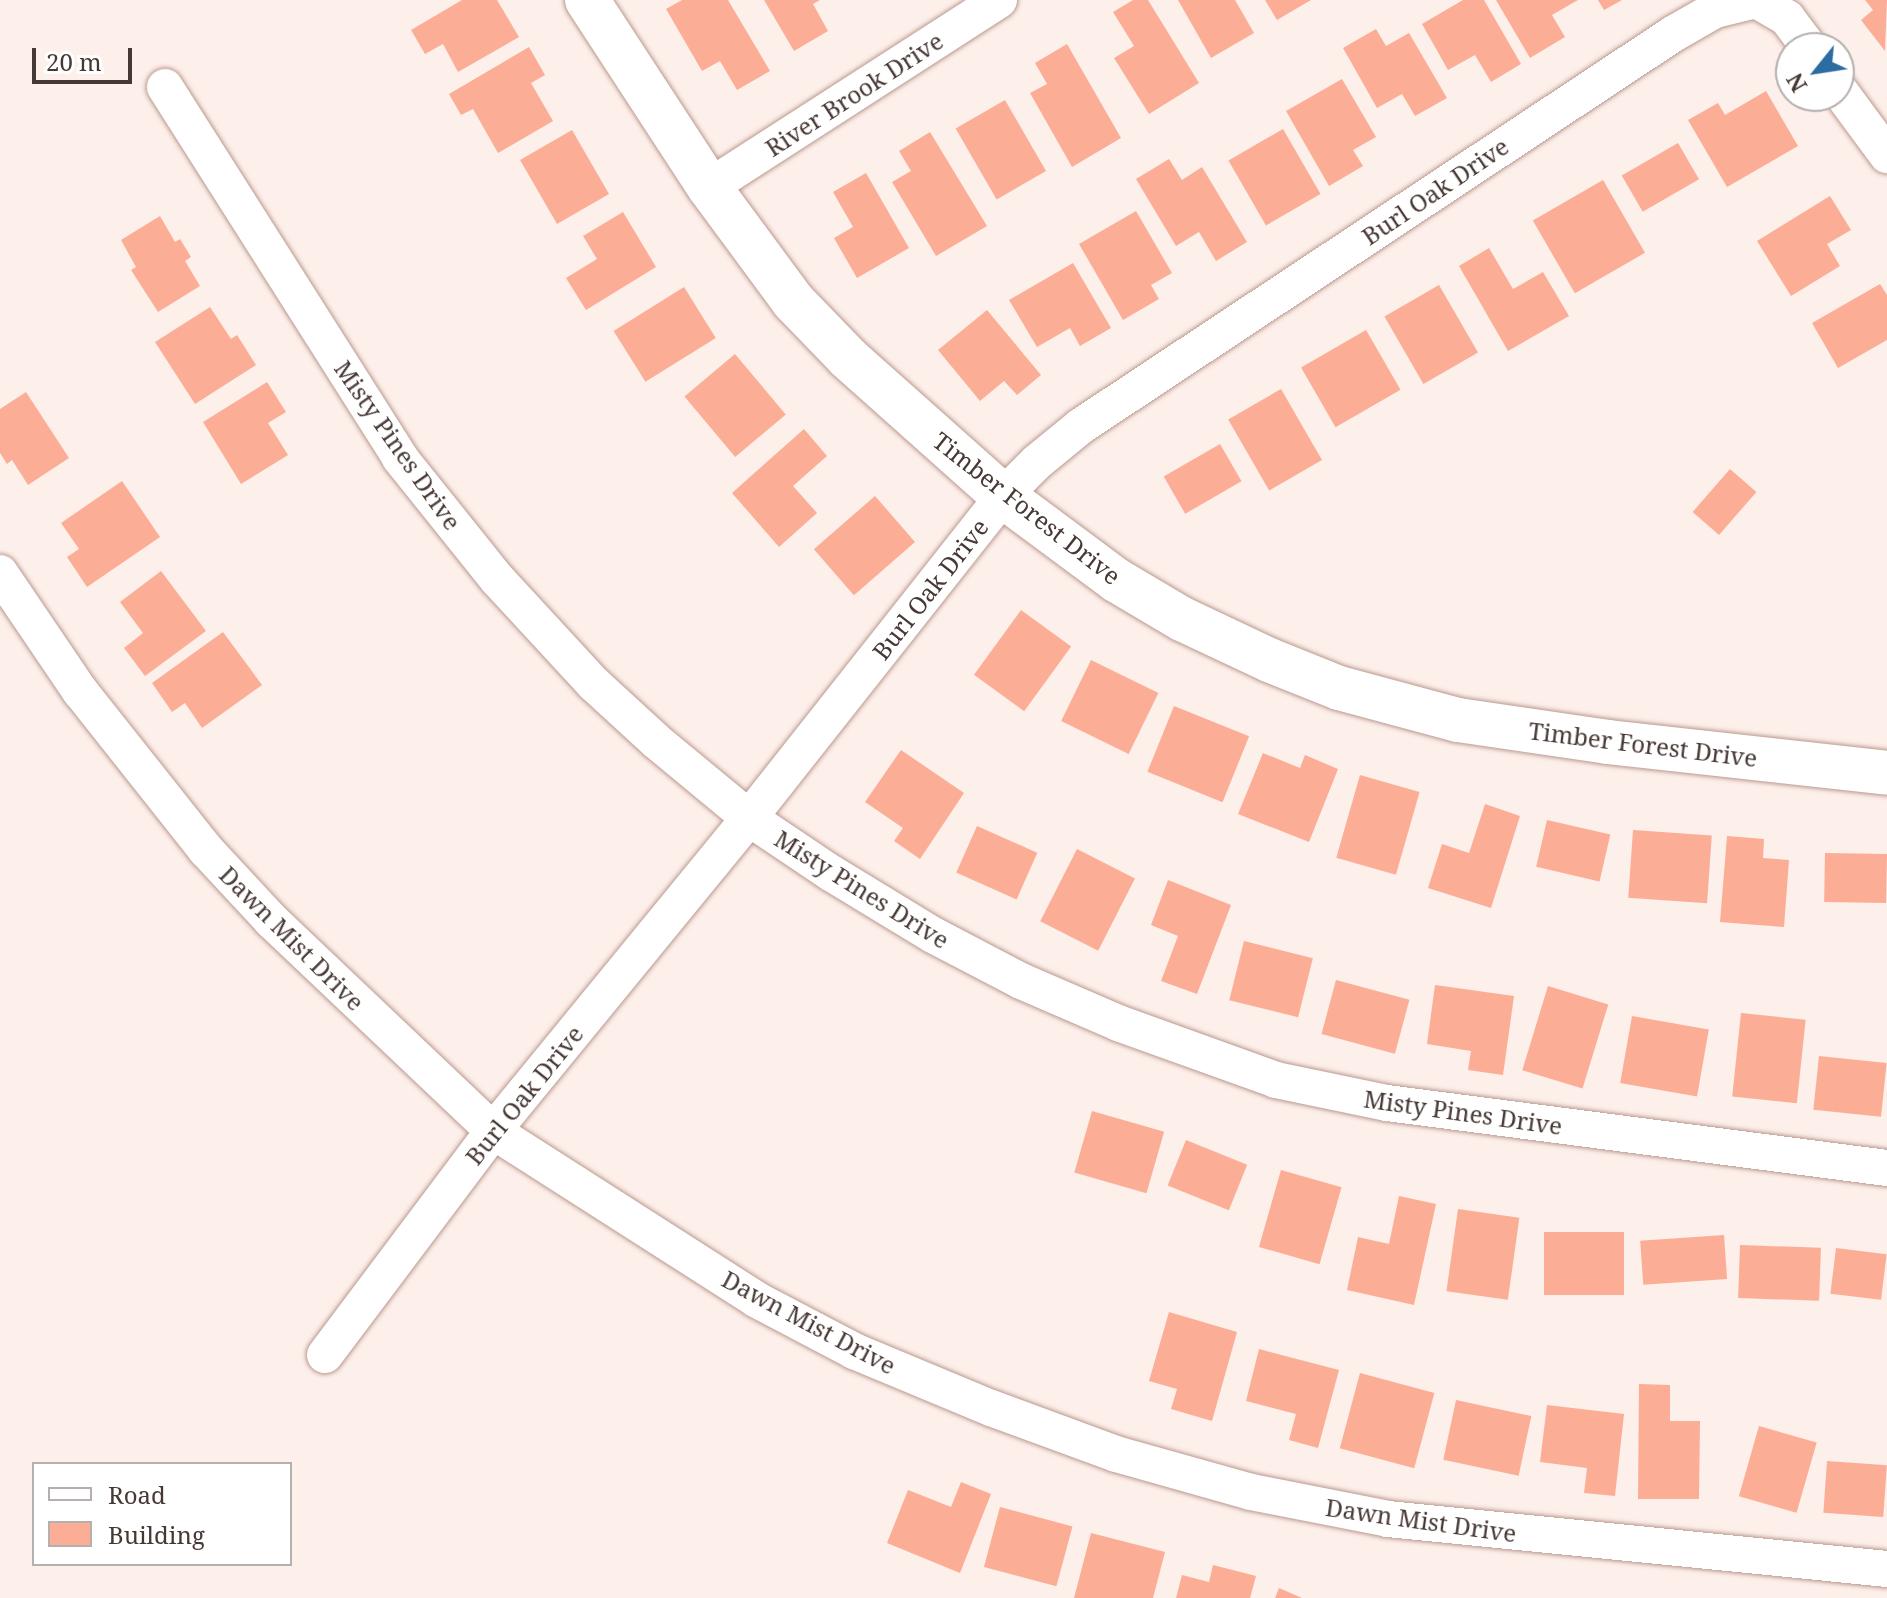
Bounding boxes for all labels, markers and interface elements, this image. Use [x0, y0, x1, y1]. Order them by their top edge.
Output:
street label: River Brook Drive [760, 26, 948, 162]
scale bar [36, 32, 136, 82]
north arrow [1775, 32, 1855, 112]
text: 20 m [46, 45, 102, 78]
text: N [1779, 68, 1813, 98]
street label: Burl Oak Drive [1356, 131, 1514, 251]
street label: Misty Pines Drive [329, 355, 467, 535]
street label: Timber Forest Drive [927, 426, 1127, 590]
street label: Burl Oak Drive [866, 513, 994, 665]
street label: Timber Forest Drive [1527, 716, 1759, 772]
street label: Misty Pines Drive [770, 824, 954, 954]
street label: Dawn Mist Drive [214, 860, 370, 1016]
street label: Burl Oak Drive [459, 1020, 589, 1170]
street label: Misty Pines Drive [1362, 1084, 1564, 1140]
street label: Dawn Mist Drive [717, 1264, 901, 1380]
legend [32, 1462, 292, 1566]
text: Road [108, 1478, 166, 1511]
street label: Dawn Mist Drive [1324, 1492, 1518, 1548]
text: Building [108, 1518, 205, 1551]

